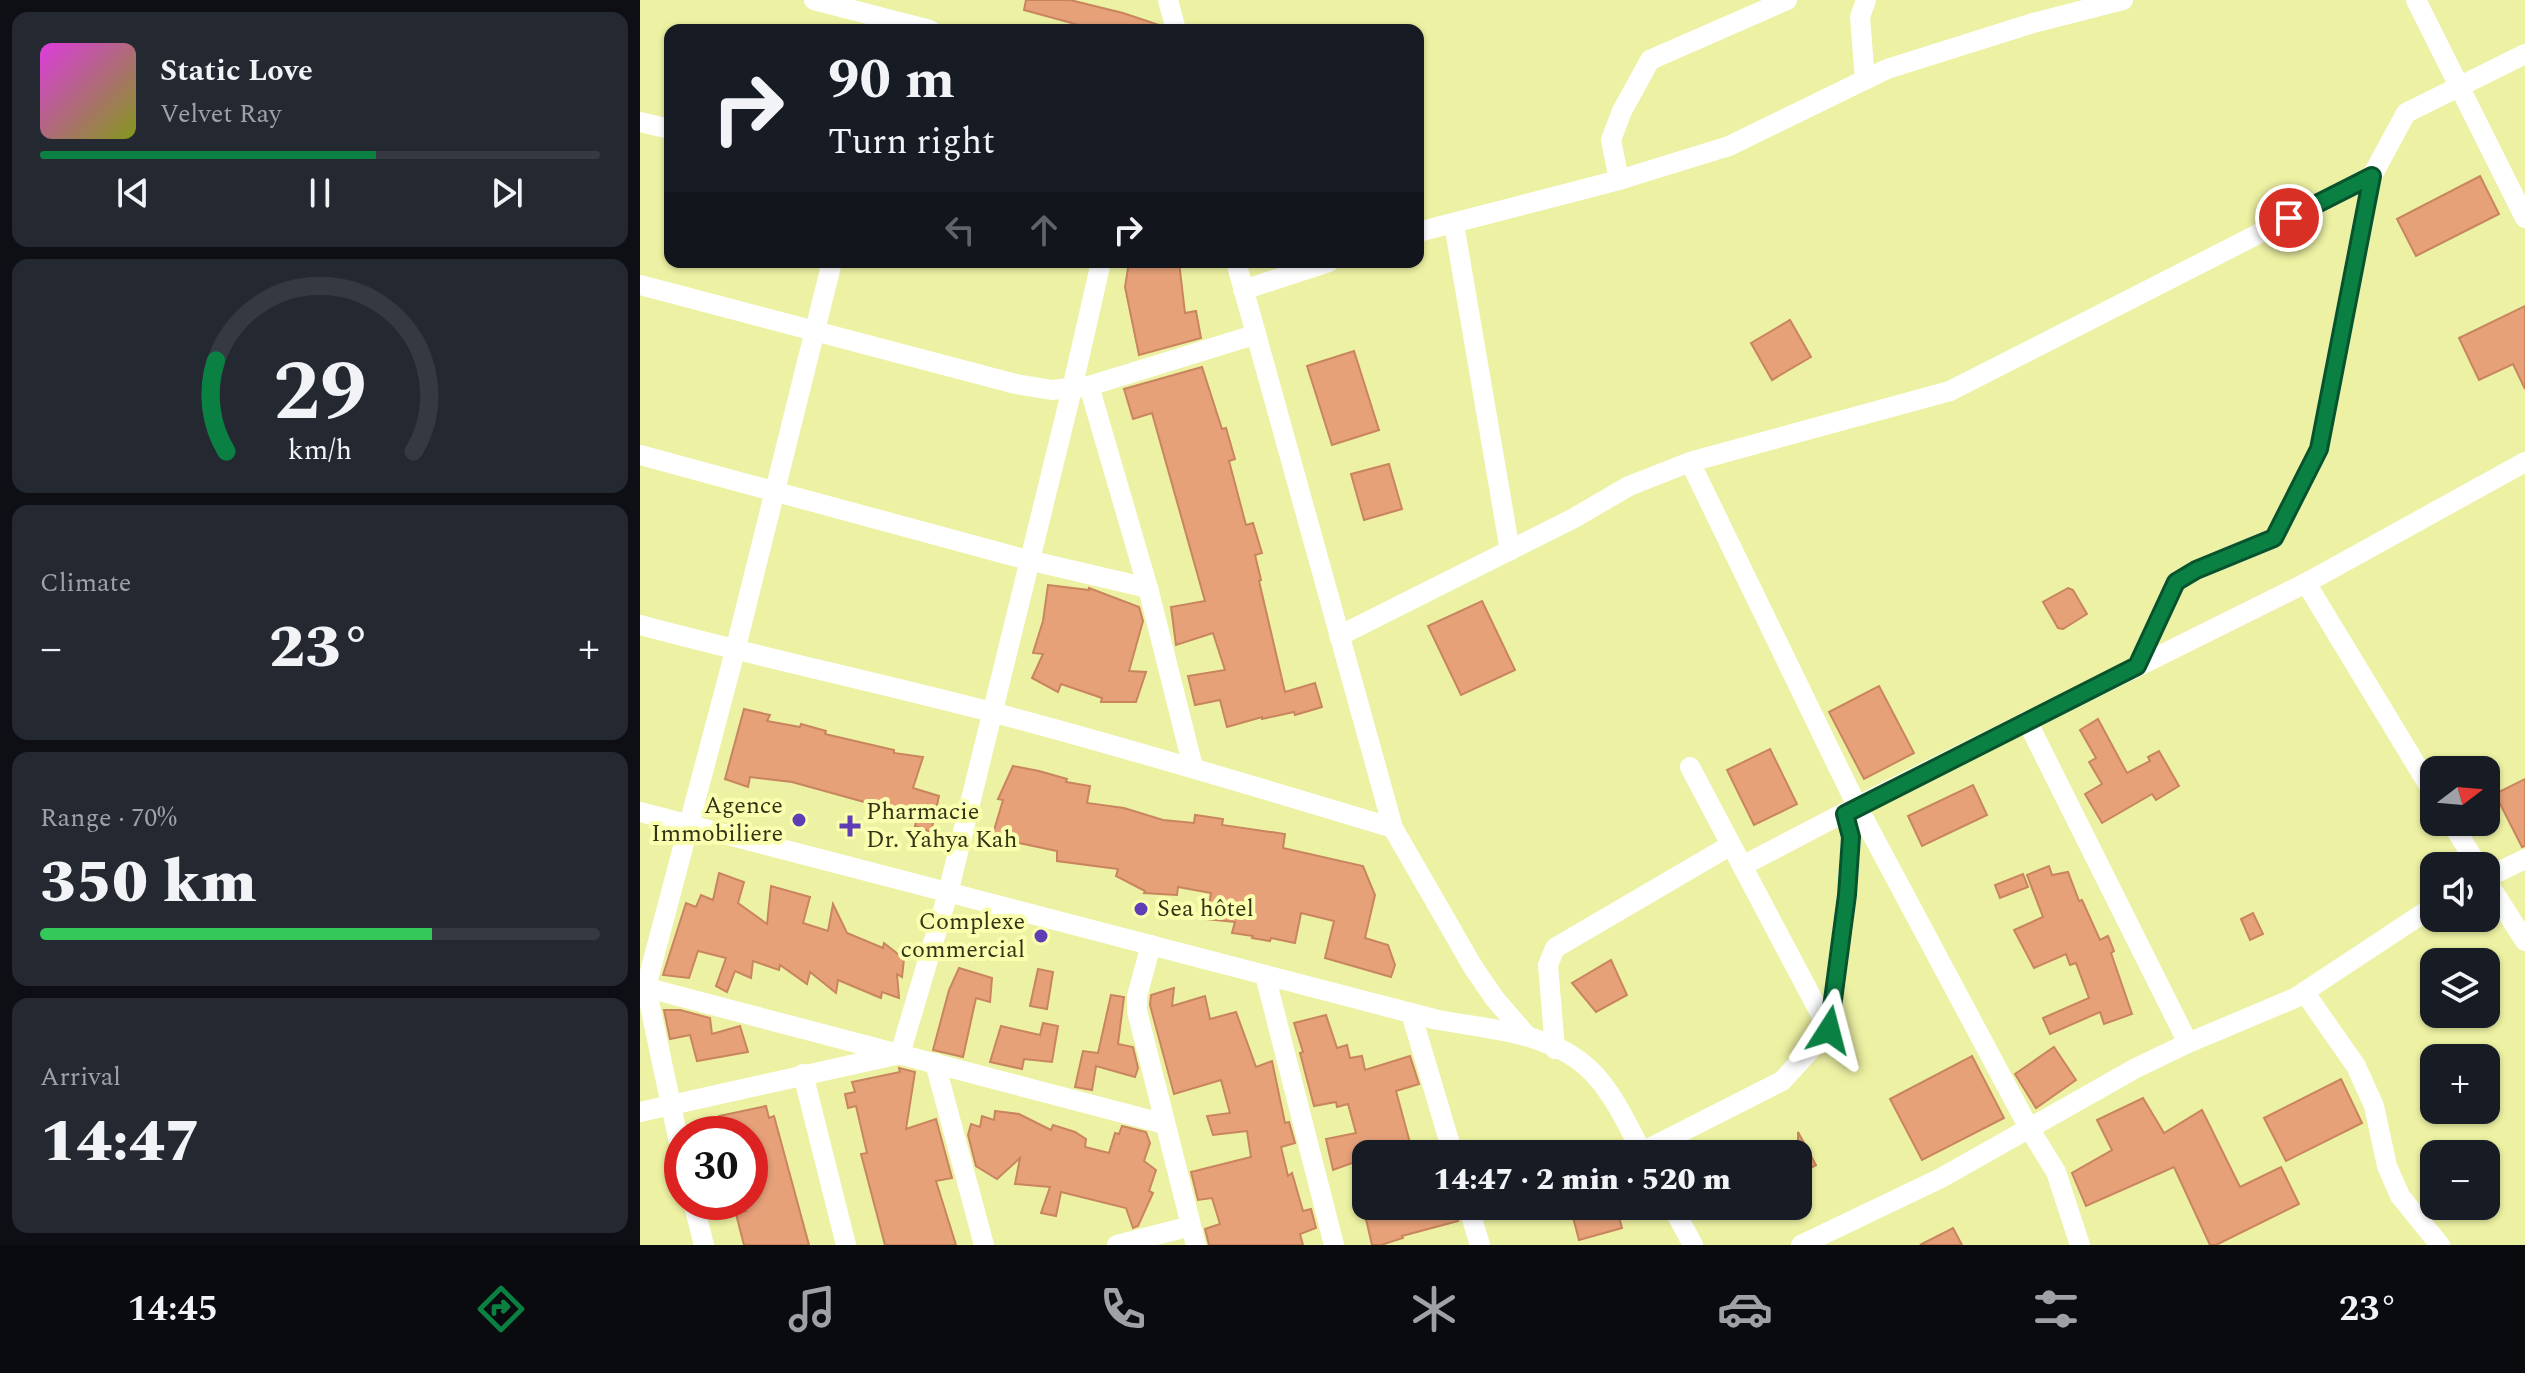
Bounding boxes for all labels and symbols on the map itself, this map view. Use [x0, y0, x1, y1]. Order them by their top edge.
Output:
pin [2255, 184, 2323, 252]
north arrow [2420, 756, 2500, 836]
place label: Agence Immobiliere [651, 788, 783, 852]
place label: Pharmacie Dr. Yahya Kah [866, 794, 1017, 858]
marker: Agence Immobiliere [790, 811, 808, 829]
marker: Pharmacie Dr. Yahya Kah [841, 817, 859, 835]
place label: Sea hôtel [1157, 891, 1254, 927]
marker: Sea hôtel [1132, 900, 1150, 918]
place label: Complexe commercial [900, 904, 1025, 968]
marker: Complexe commercial [1032, 927, 1050, 945]
position arrow [1787, 988, 1871, 1072]
speed limit sign: 30 [664, 1116, 768, 1220]

